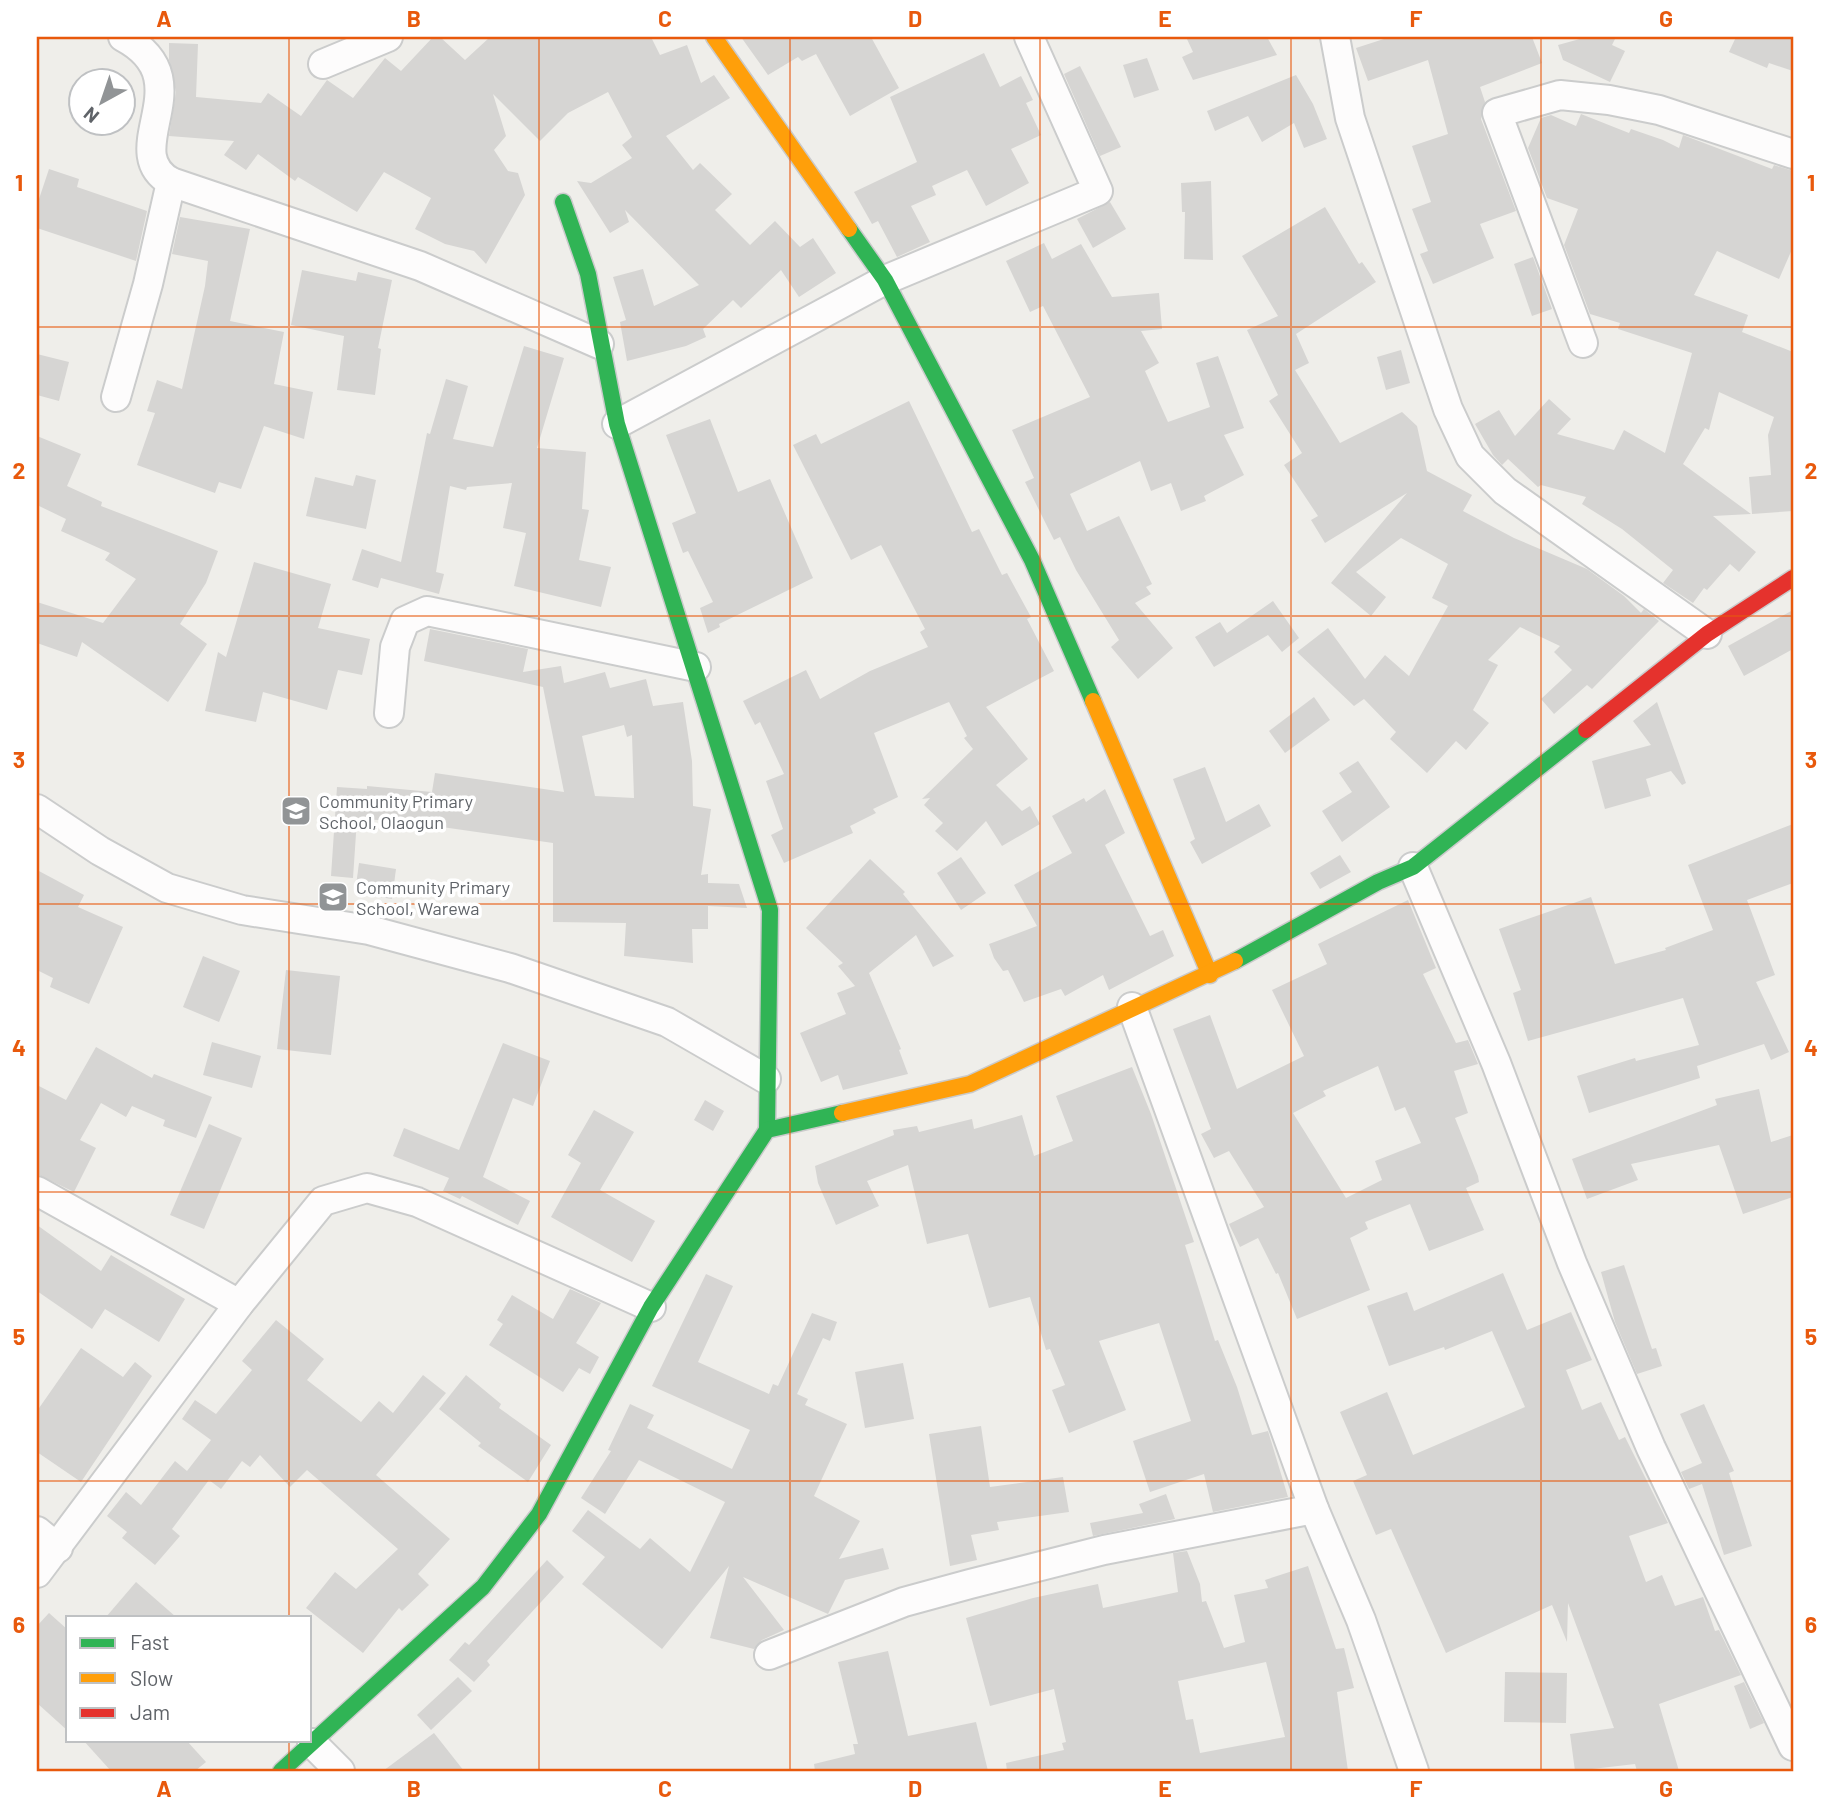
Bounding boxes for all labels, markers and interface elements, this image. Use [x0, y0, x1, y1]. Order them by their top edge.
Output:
text: A [156, 4, 172, 32]
text: B [407, 4, 421, 32]
text: C [658, 4, 672, 32]
text: D [908, 4, 922, 32]
text: E [1158, 4, 1172, 32]
text: F [1410, 4, 1423, 32]
text: G [1659, 4, 1673, 32]
north arrow [66, 66, 136, 136]
text: N [79, 103, 103, 128]
text: 1 [15, 168, 23, 196]
text: 1 [1807, 168, 1815, 196]
text: 2 [13, 456, 25, 484]
text: 2 [1805, 456, 1817, 484]
text: 3 [13, 745, 25, 773]
text: 3 [1805, 745, 1817, 773]
place label: Community Primary School, Olaogun [319, 790, 473, 833]
school or university icon: Community Primary School, Olaogun [279, 794, 313, 828]
place label: Community Primary School, Warewa [356, 876, 510, 919]
school or university icon: Community Primary School, Warewa [316, 880, 350, 914]
text: 4 [12, 1033, 26, 1061]
text: 4 [1804, 1033, 1818, 1061]
text: 5 [13, 1322, 25, 1350]
text: 5 [1805, 1322, 1817, 1350]
text: 6 [13, 1610, 25, 1638]
text: 6 [1805, 1610, 1817, 1638]
legend [66, 1616, 312, 1742]
text: Fast [130, 1629, 170, 1654]
text: Slow [130, 1665, 173, 1690]
text: Jam [130, 1699, 170, 1724]
text: A [156, 1774, 172, 1802]
text: B [407, 1774, 421, 1802]
text: C [658, 1774, 672, 1802]
text: D [908, 1774, 922, 1802]
text: E [1158, 1774, 1172, 1802]
text: F [1410, 1774, 1423, 1802]
text: G [1659, 1774, 1673, 1802]

